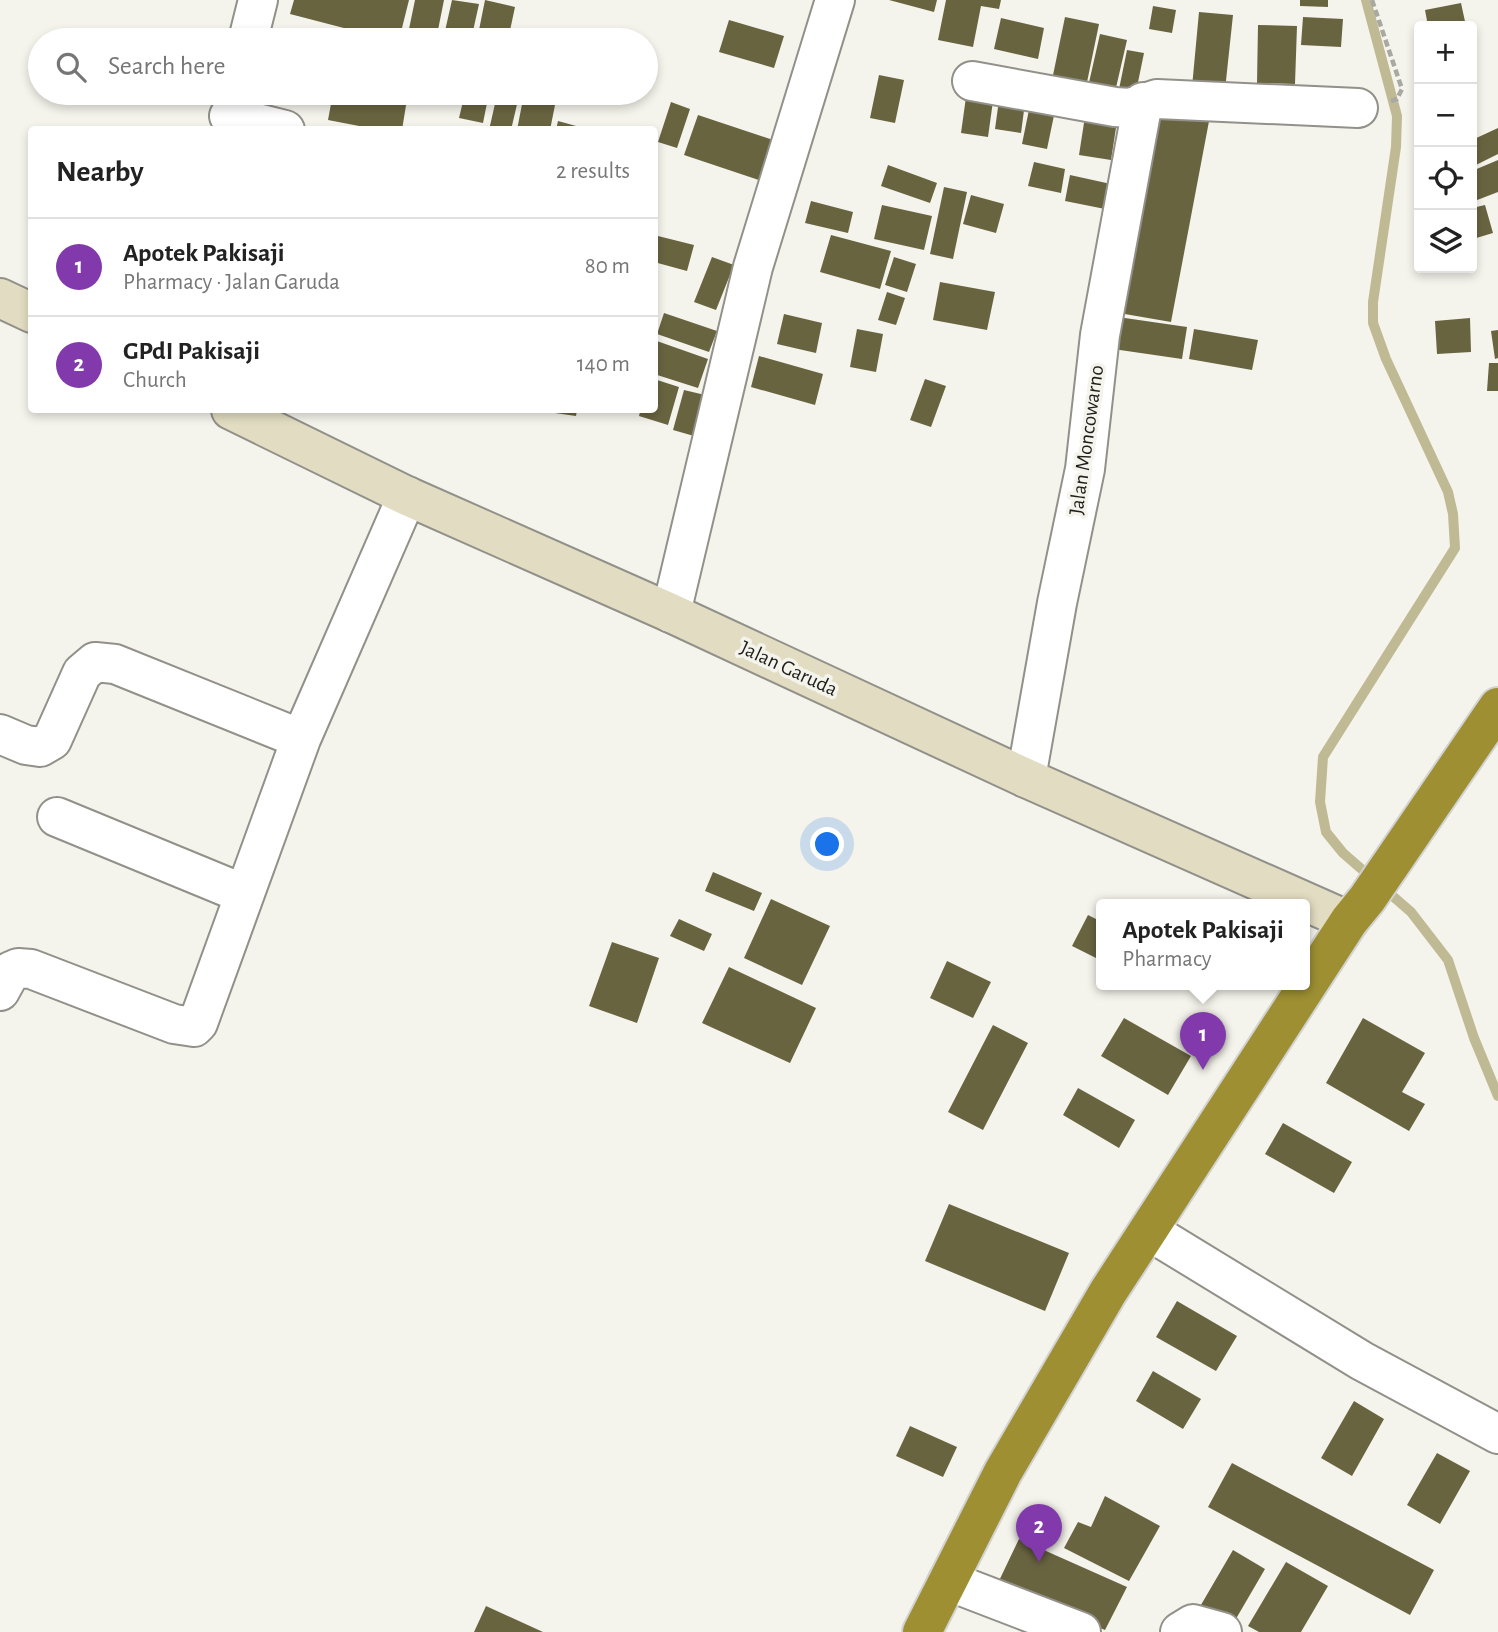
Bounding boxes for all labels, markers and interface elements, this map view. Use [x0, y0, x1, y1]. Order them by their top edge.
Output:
map controls [1414, 21, 1477, 273]
button: + [1414, 21, 1477, 84]
search box [28, 28, 658, 105]
icon: search [52, 48, 90, 86]
text: Search here [108, 53, 226, 79]
button: − [1414, 84, 1477, 147]
button: locate [1414, 147, 1477, 210]
text: Nearby [56, 157, 144, 187]
text: 2 results [556, 160, 630, 183]
button: layers [1414, 210, 1477, 273]
text: Apotek Pakisaji [123, 240, 285, 266]
text: 1 [75, 255, 83, 278]
text: 80 m [585, 255, 630, 278]
text: Pharmacy · Jalan Garuda [123, 271, 340, 294]
text: GPdI Pakisaji [123, 338, 260, 364]
text: 2 [74, 353, 84, 376]
text: 140 m [577, 353, 630, 376]
street label: Jalan Moncowarno [1066, 364, 1107, 516]
text: Church [123, 369, 187, 392]
street label: Jalan Garuda [737, 637, 841, 700]
your location [810, 827, 844, 861]
popup [1096, 899, 1310, 990]
text: Apotek Pakisaji [1122, 917, 1284, 943]
text: Pharmacy [1122, 948, 1212, 971]
pin: 1 [1180, 1012, 1226, 1070]
pin: 2 [1016, 1504, 1062, 1562]

